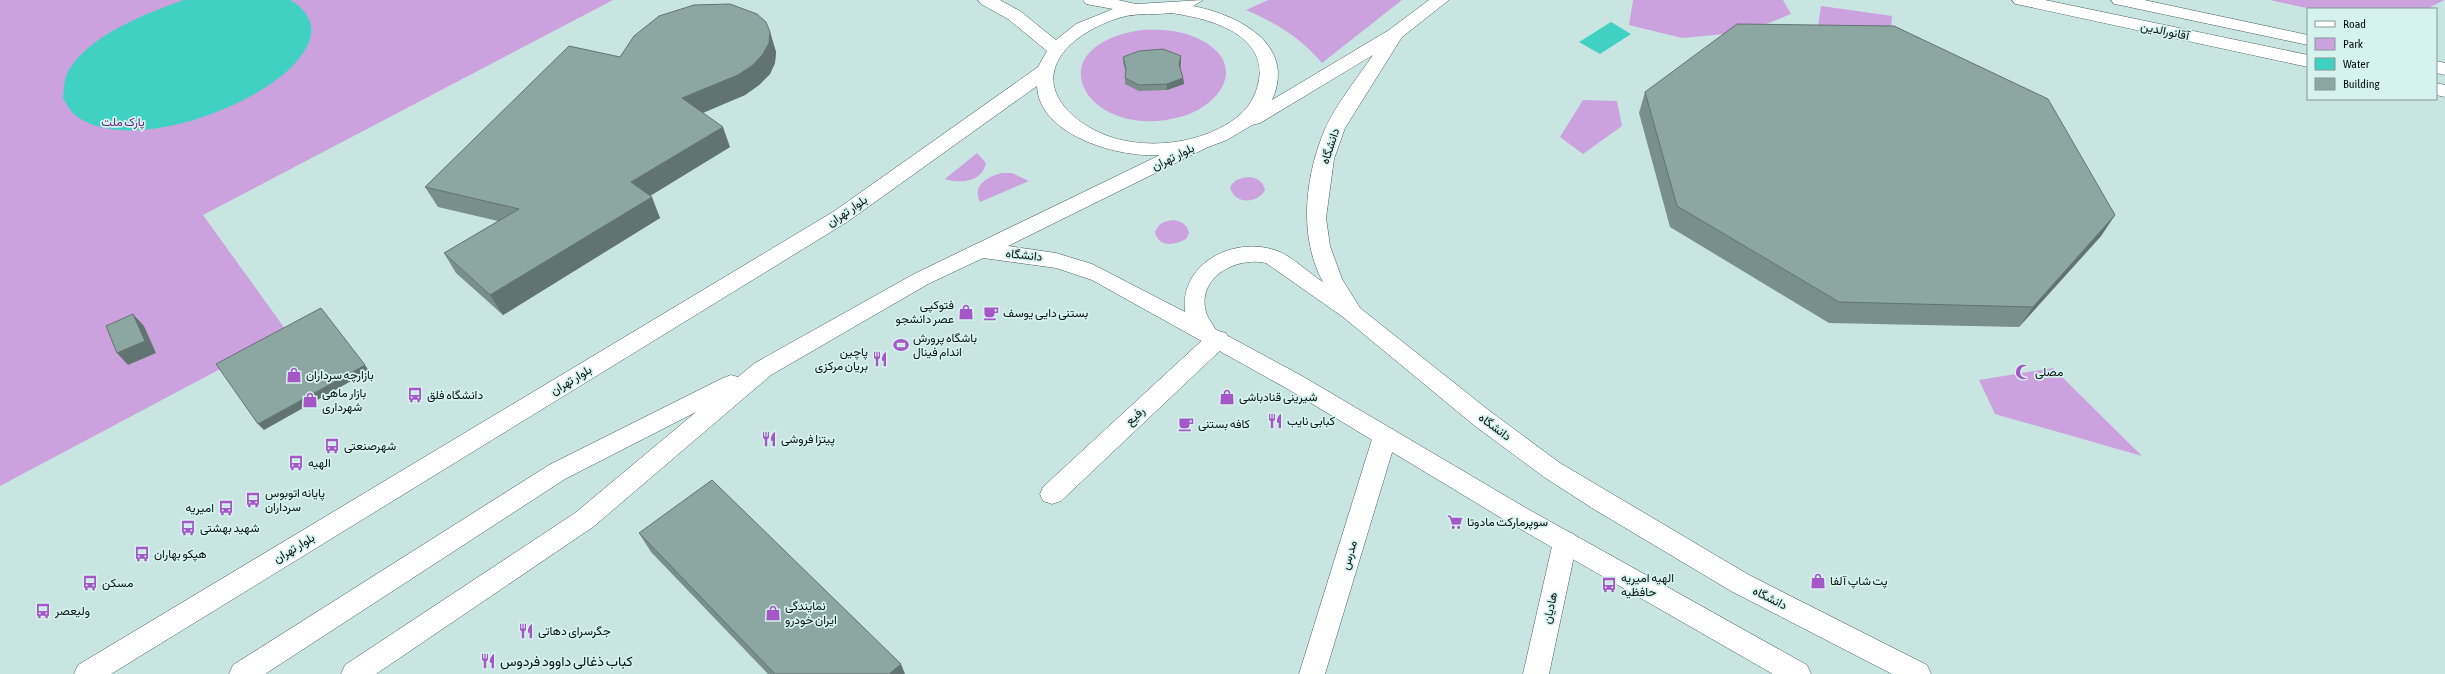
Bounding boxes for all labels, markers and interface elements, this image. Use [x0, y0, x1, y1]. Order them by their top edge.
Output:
legend [2307, 8, 2437, 100]
text: Road [2343, 17, 2366, 31]
street label: آقانورالدین [2139, 19, 2192, 44]
text: Park [2343, 37, 2364, 51]
text: Water [2343, 57, 2370, 71]
text: Building [2343, 77, 2381, 91]
park label: پارک ملت [101, 115, 145, 130]
street label: دانشگاه [1318, 126, 1342, 166]
street label: بلوار تهران [1149, 141, 1197, 174]
street label: بلوار تهران [824, 192, 870, 230]
street label: دانشگاه [1005, 246, 1043, 264]
place label: فتوکپی عصر دانشجو [896, 298, 954, 327]
shop icon: فتوکپی عصر دانشجو [957, 303, 975, 321]
cafe icon: بستنی دایی یوسف [982, 304, 1000, 322]
place label: بستنی دایی یوسف [1003, 306, 1088, 321]
place label: باشگاه پرورش اندام فینال [913, 331, 977, 360]
sports icon: باشگاه پرورش اندام فینال [892, 336, 910, 354]
place label: پاچین بریان مرکزی [815, 345, 868, 374]
restaurant icon: پاچین بریان مرکزی [871, 350, 889, 368]
street label: بلوار تهران [548, 362, 595, 399]
mosque icon: مصلی [2014, 363, 2032, 381]
place label: مصلی [2035, 365, 2063, 380]
shop icon: بازارچه سرداران [285, 366, 303, 384]
place label: بازارچه سرداران [306, 368, 374, 383]
place label: بازار ماهی شهرداری [322, 386, 366, 415]
bus stop icon: دانشگاه فلق [406, 386, 424, 404]
place label: دانشگاه فلق [427, 388, 483, 403]
shop icon: شیرینی قنادباشی [1218, 388, 1236, 406]
place label: شیرینی قنادباشی [1239, 390, 1317, 405]
shop icon: بازار ماهی شهرداری [301, 391, 319, 409]
street label: رفیع [1123, 404, 1149, 430]
street label: دانشگاه [1476, 410, 1514, 444]
restaurant icon: کبابی نایب [1266, 412, 1284, 430]
place label: کبابی نایب [1287, 414, 1335, 429]
cafe icon: کافه بستنی [1177, 415, 1195, 433]
place label: کافه بستنی [1198, 417, 1250, 432]
restaurant icon: پیتزا فروشی [760, 430, 778, 448]
place label: پیتزا فروشی [781, 432, 835, 447]
bus stop icon: شهرصنعتی [323, 437, 341, 455]
place label: شهرصنعتی [344, 439, 396, 454]
bus stop icon: الهیه [287, 454, 305, 472]
place label: الهیه [308, 456, 331, 471]
place label: پایانه اتوبوس سرداران [265, 486, 325, 515]
bus stop icon: پایانه اتوبوس سرداران [244, 491, 262, 509]
bus stop icon: امیریه [217, 499, 235, 517]
place label: امیریه [185, 501, 214, 516]
supermarket icon: سوپرمارکت مادوتا [1446, 513, 1464, 531]
place label: سوپرمارکت مادوتا [1467, 515, 1548, 530]
bus stop icon: شهید بهشتی [179, 519, 197, 537]
place label: شهید بهشتی [200, 521, 260, 536]
street label: بلوار تهران [271, 530, 318, 567]
street label: مدرس [1338, 539, 1361, 572]
bus stop icon: هپکو بهاران [133, 545, 151, 563]
place label: هپکو بهاران [154, 547, 207, 562]
place label: الهیه امیریه حافظیه [1621, 571, 1674, 599]
shop icon: پت شاپ آلفا [1809, 572, 1827, 590]
bus stop icon: مسکن [81, 574, 99, 592]
place label: پت شاپ آلفا [1830, 574, 1888, 589]
place label: مسکن [102, 576, 133, 591]
bus stop icon: الهیه امیریه حافظیه [1600, 576, 1618, 594]
street label: دانشگاه [1750, 583, 1790, 613]
street label: هادیان [1540, 591, 1560, 625]
place label: نمایندگی ایران خودرو [785, 599, 837, 628]
bus stop icon: ولیعصر [34, 602, 52, 620]
place label: ولیعصر [54, 604, 90, 619]
shop icon: نمایندگی ایران خودرو [764, 604, 782, 622]
restaurant icon: جگرسرای دهاتی [517, 622, 535, 640]
place label: جگرسرای دهاتی [538, 624, 611, 639]
restaurant icon: کباب ذغالی داوود فردوس [479, 652, 497, 670]
place label: کباب ذغالی داوود فردوس [500, 653, 633, 670]

